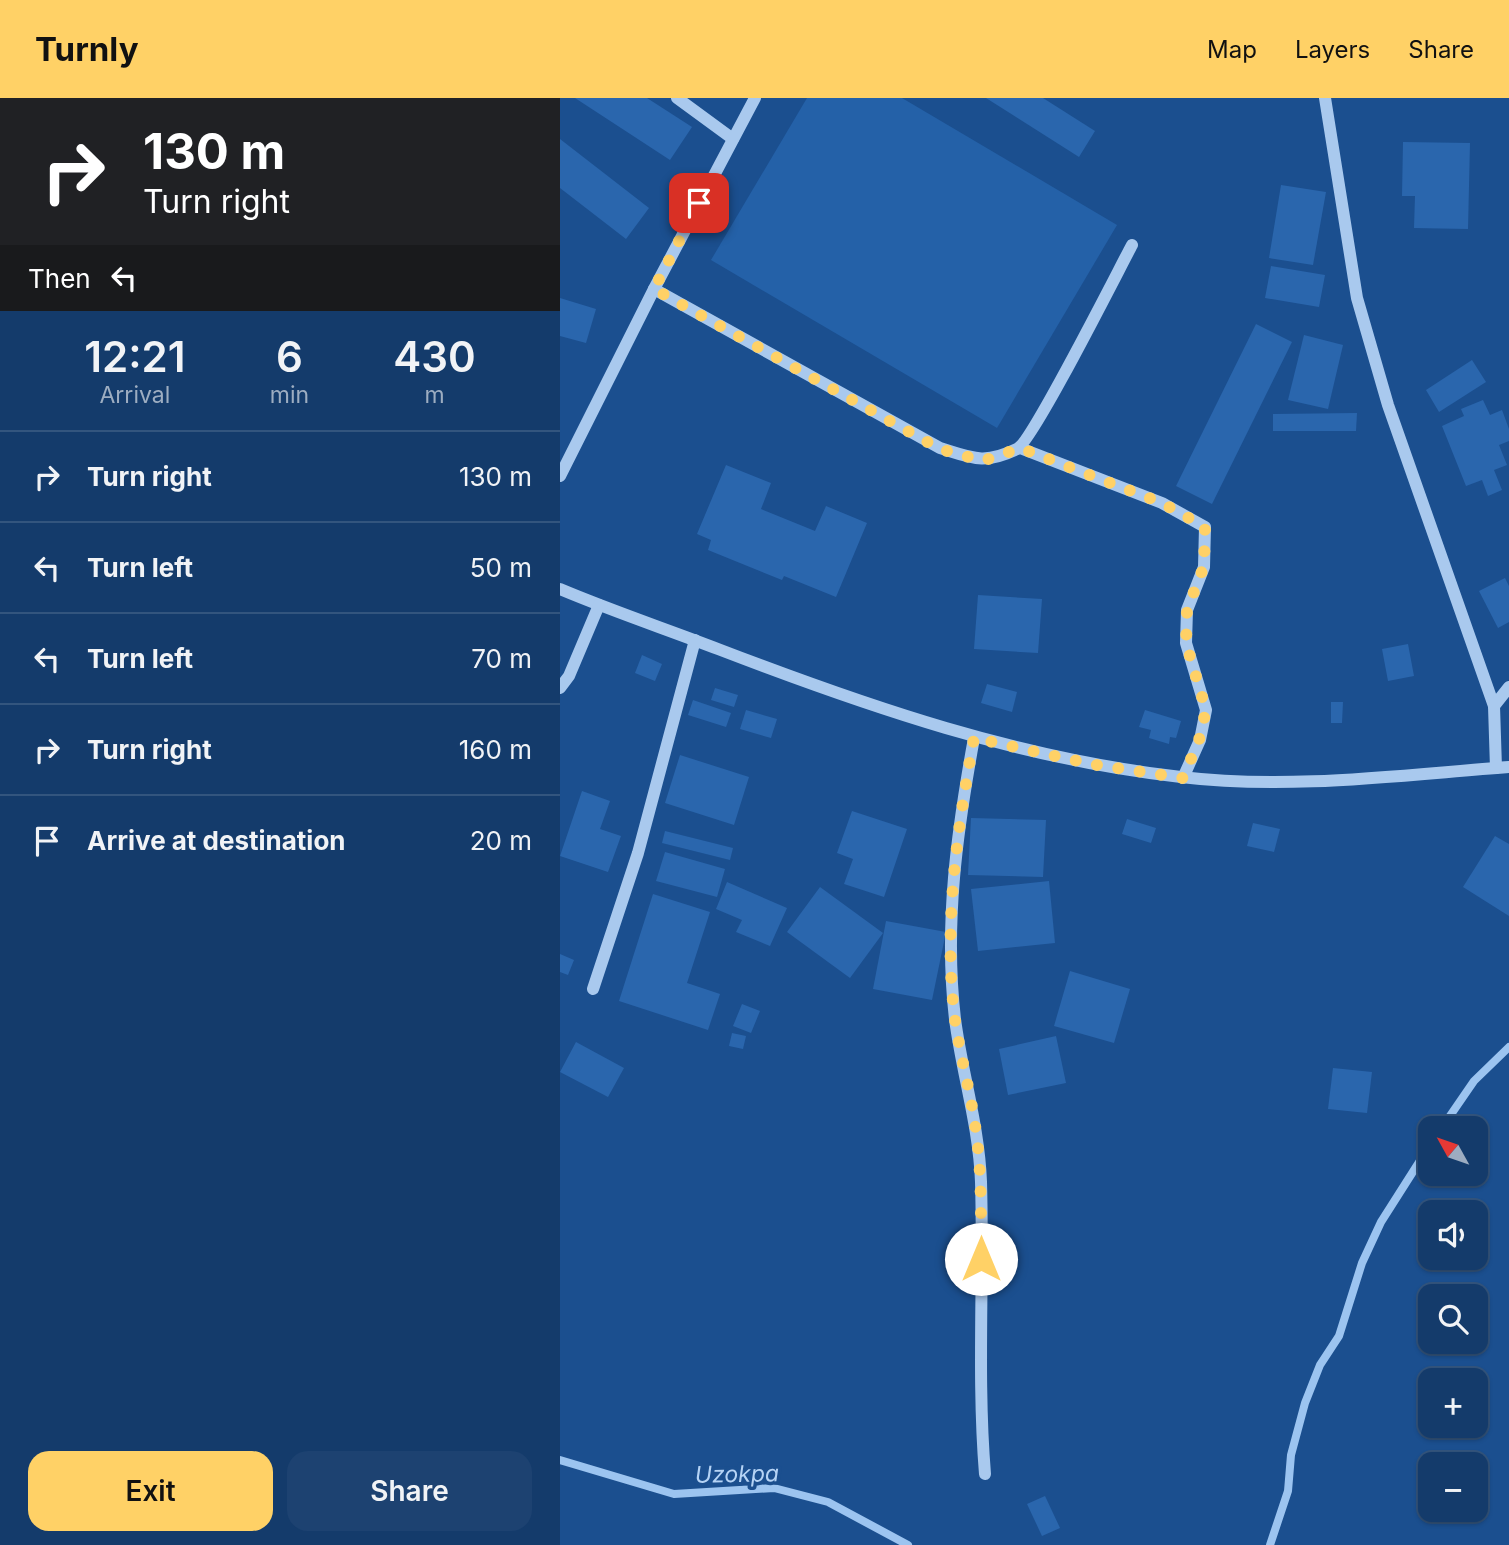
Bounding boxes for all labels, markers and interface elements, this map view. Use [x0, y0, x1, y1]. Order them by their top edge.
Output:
text: Turnly [35, 29, 139, 69]
text: Map [1207, 35, 1257, 64]
text: Layers [1295, 35, 1370, 64]
text: Share [1408, 35, 1474, 64]
text: 130 m [143, 122, 285, 181]
icon: right [28, 126, 119, 217]
pin [669, 173, 729, 233]
text: Turn right [143, 182, 290, 221]
icon: arrive [680, 184, 718, 222]
icon: left [105, 259, 143, 297]
text: Then [28, 263, 91, 294]
text: 12:21 [84, 331, 186, 382]
text: 6 [276, 331, 303, 382]
text: 430 [393, 331, 476, 382]
text: Arrival [99, 381, 170, 409]
text: min [270, 381, 309, 409]
text: m [424, 381, 445, 409]
icon: right [28, 458, 66, 496]
text: Turn right [87, 461, 212, 492]
text: 130 m [459, 461, 532, 492]
icon: left [28, 549, 66, 587]
text: Turn left [87, 552, 193, 583]
text: 50 m [470, 552, 532, 583]
icon: left [28, 640, 66, 678]
text: Turn left [87, 643, 193, 674]
text: 70 m [471, 643, 532, 674]
icon: right [28, 731, 66, 769]
text: Turn right [87, 734, 212, 765]
text: 160 m [459, 734, 532, 765]
icon: arrive [28, 822, 66, 860]
text: Arrive at destination [87, 825, 346, 856]
text: 20 m [470, 825, 532, 856]
north arrow [1418, 1116, 1488, 1186]
map controls [1418, 1116, 1488, 1522]
button: sound [1418, 1200, 1488, 1270]
position arrow [944, 1222, 1018, 1296]
button: search [1418, 1284, 1488, 1354]
button: + [1418, 1368, 1488, 1438]
button: Exit [28, 1451, 273, 1531]
button: Share [287, 1451, 532, 1531]
button: − [1418, 1452, 1488, 1522]
water label: Uzokpa [695, 1459, 779, 1489]

